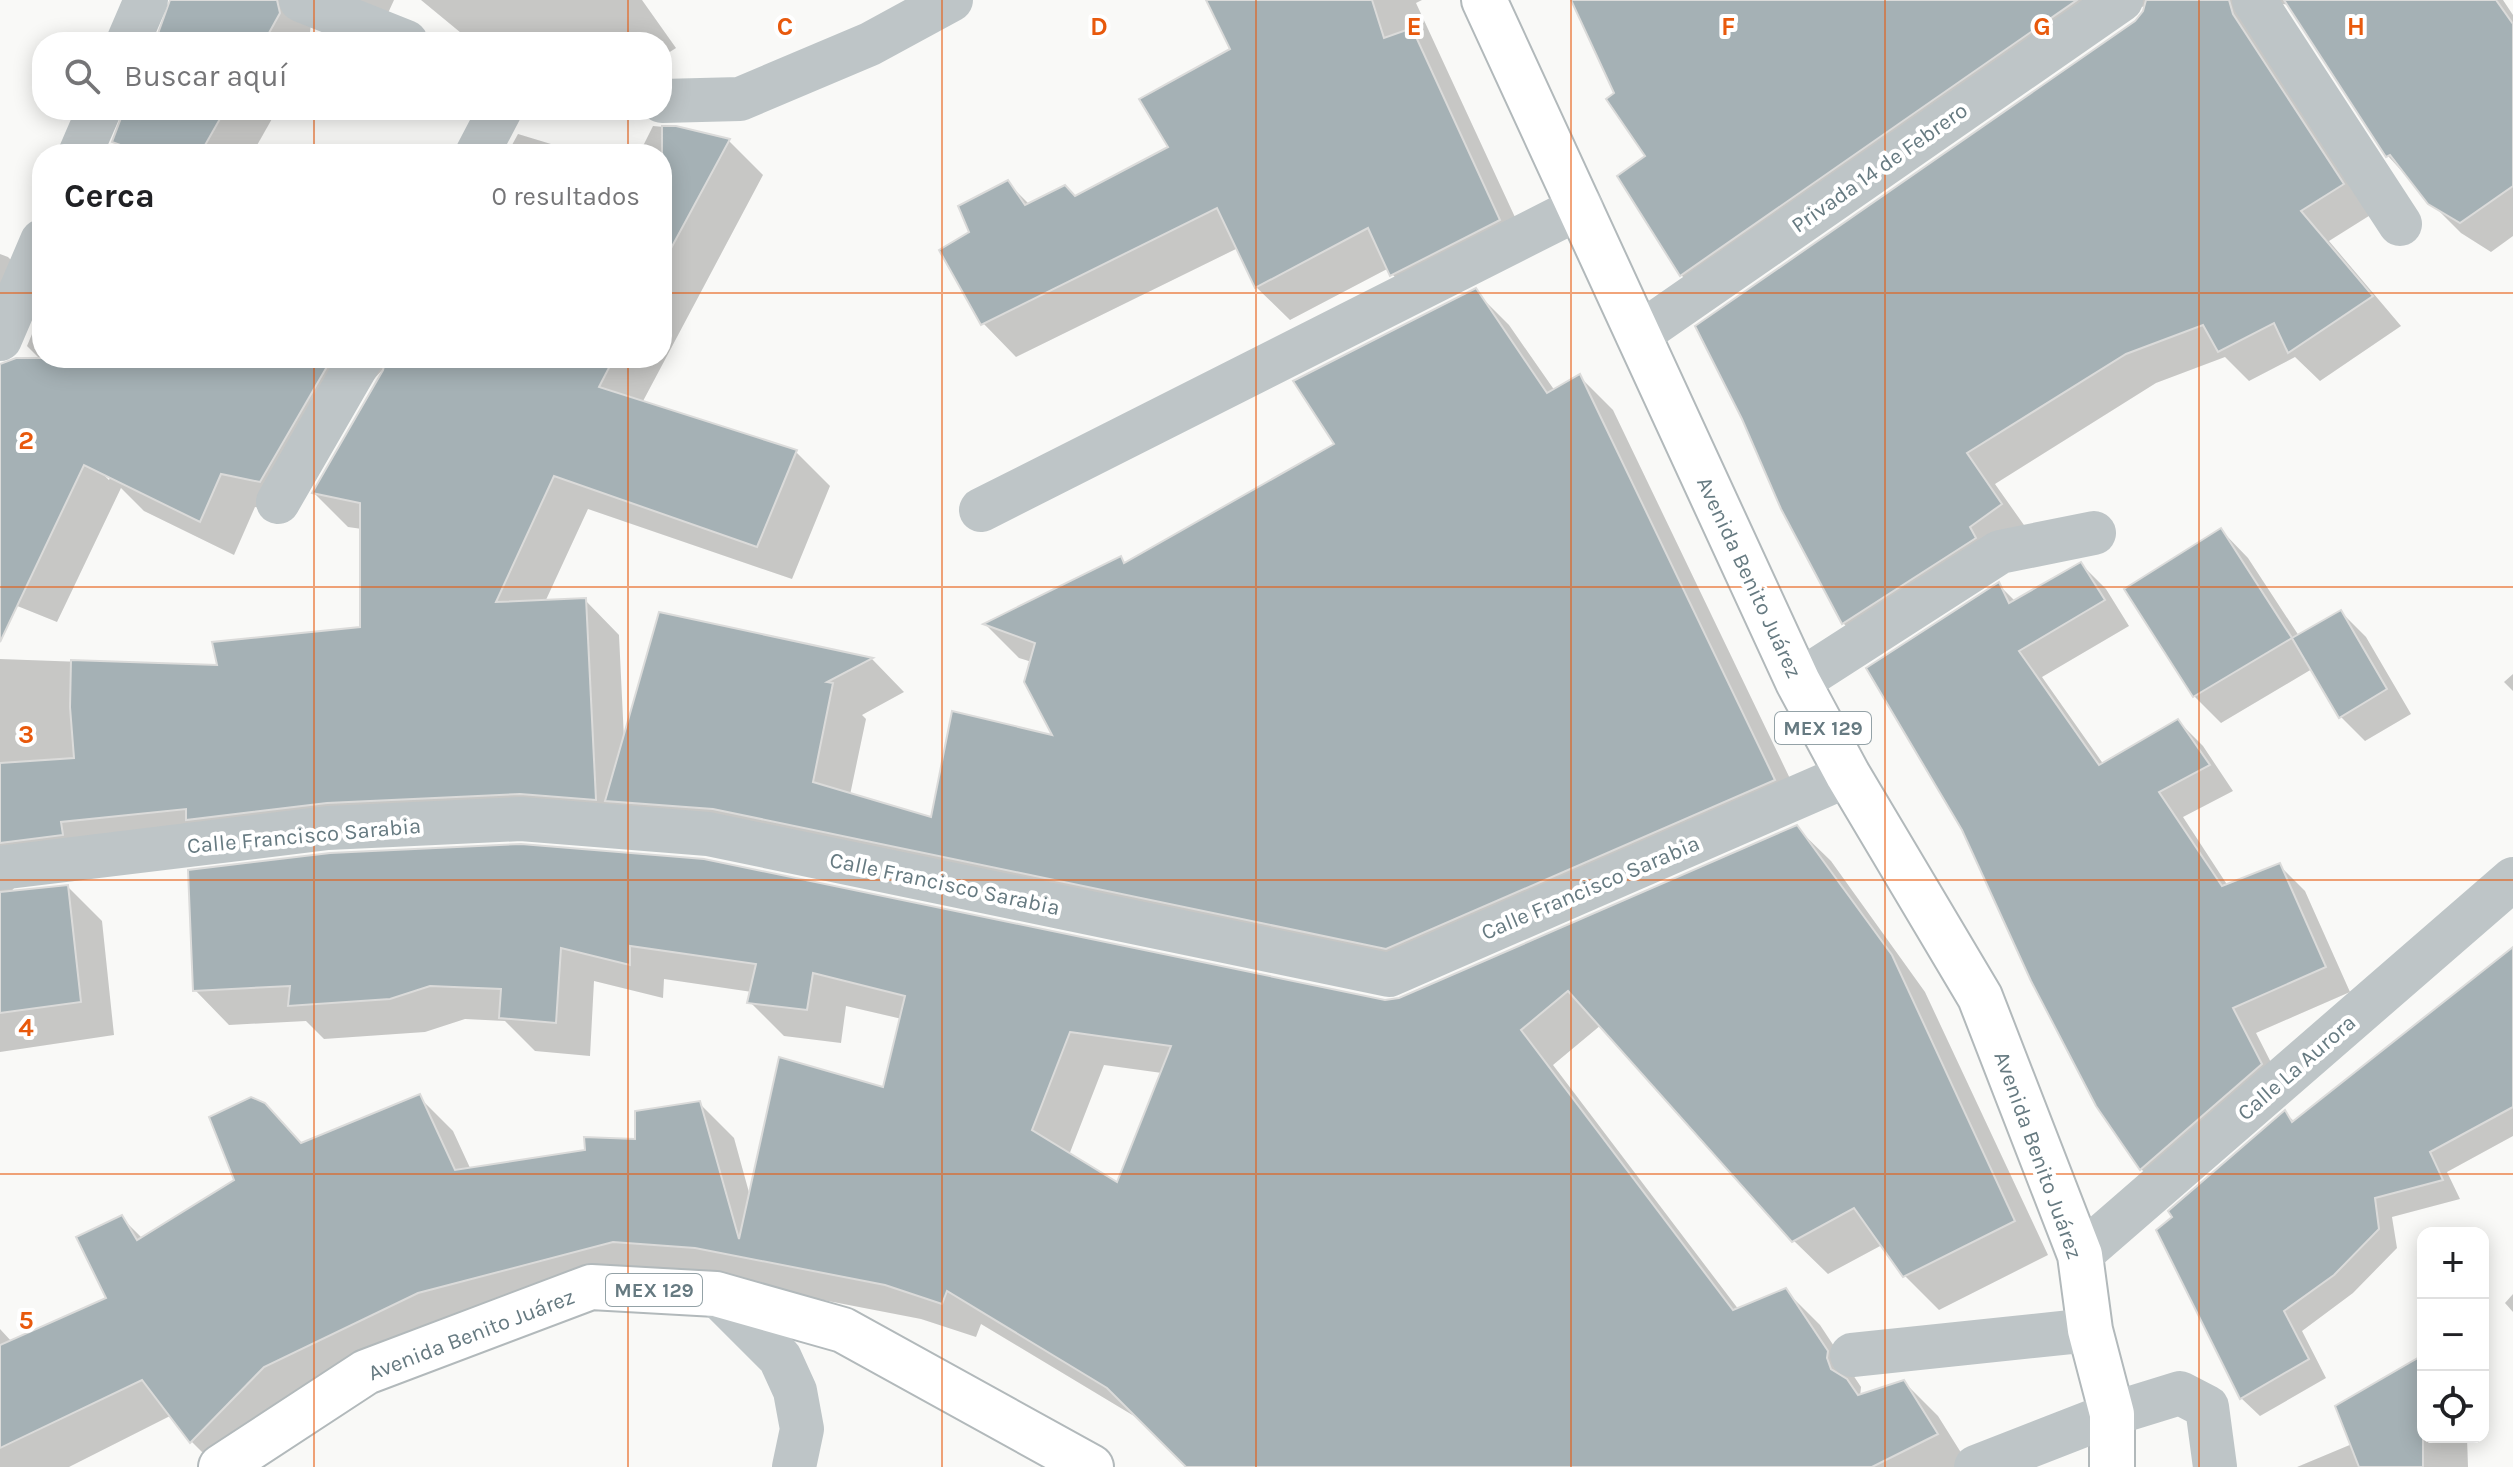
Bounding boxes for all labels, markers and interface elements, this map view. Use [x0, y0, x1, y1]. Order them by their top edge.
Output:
text: C [777, 11, 793, 42]
text: D [1090, 11, 1108, 42]
text: E [1406, 11, 1422, 42]
text: F [1721, 11, 1735, 42]
text: G [2033, 11, 2051, 42]
text: H [2347, 11, 2365, 42]
search box [32, 32, 672, 120]
icon: search [60, 54, 104, 98]
text: Buscar aquí [124, 58, 288, 94]
street label: Privada 14 de Febrero [1786, 97, 1973, 238]
text: Cerca [64, 176, 155, 216]
text: 0 resultados [492, 181, 640, 212]
text: 2 [18, 425, 34, 456]
street label: Avenida Benito Juárez [1691, 473, 1807, 682]
road number: MEX 129 [1775, 712, 1871, 744]
text: 3 [18, 719, 34, 750]
street label: Calle Francisco Sarabia [186, 813, 422, 859]
street label: Calle Francisco Sarabia [1477, 830, 1703, 946]
street label: Calle Francisco Sarabia [827, 847, 1062, 921]
street label: Calle La Aurora [2232, 1009, 2361, 1126]
text: 4 [18, 1012, 34, 1043]
street label: Avenida Benito Juárez [1988, 1048, 2088, 1263]
map controls [2417, 1227, 2489, 1443]
button: + [2417, 1227, 2489, 1299]
road number: MEX 129 [606, 1274, 702, 1306]
street label: Avenida Benito Juárez [364, 1284, 578, 1386]
button: − [2417, 1299, 2489, 1371]
text: 5 [18, 1305, 34, 1336]
button: locate [2417, 1371, 2489, 1443]

